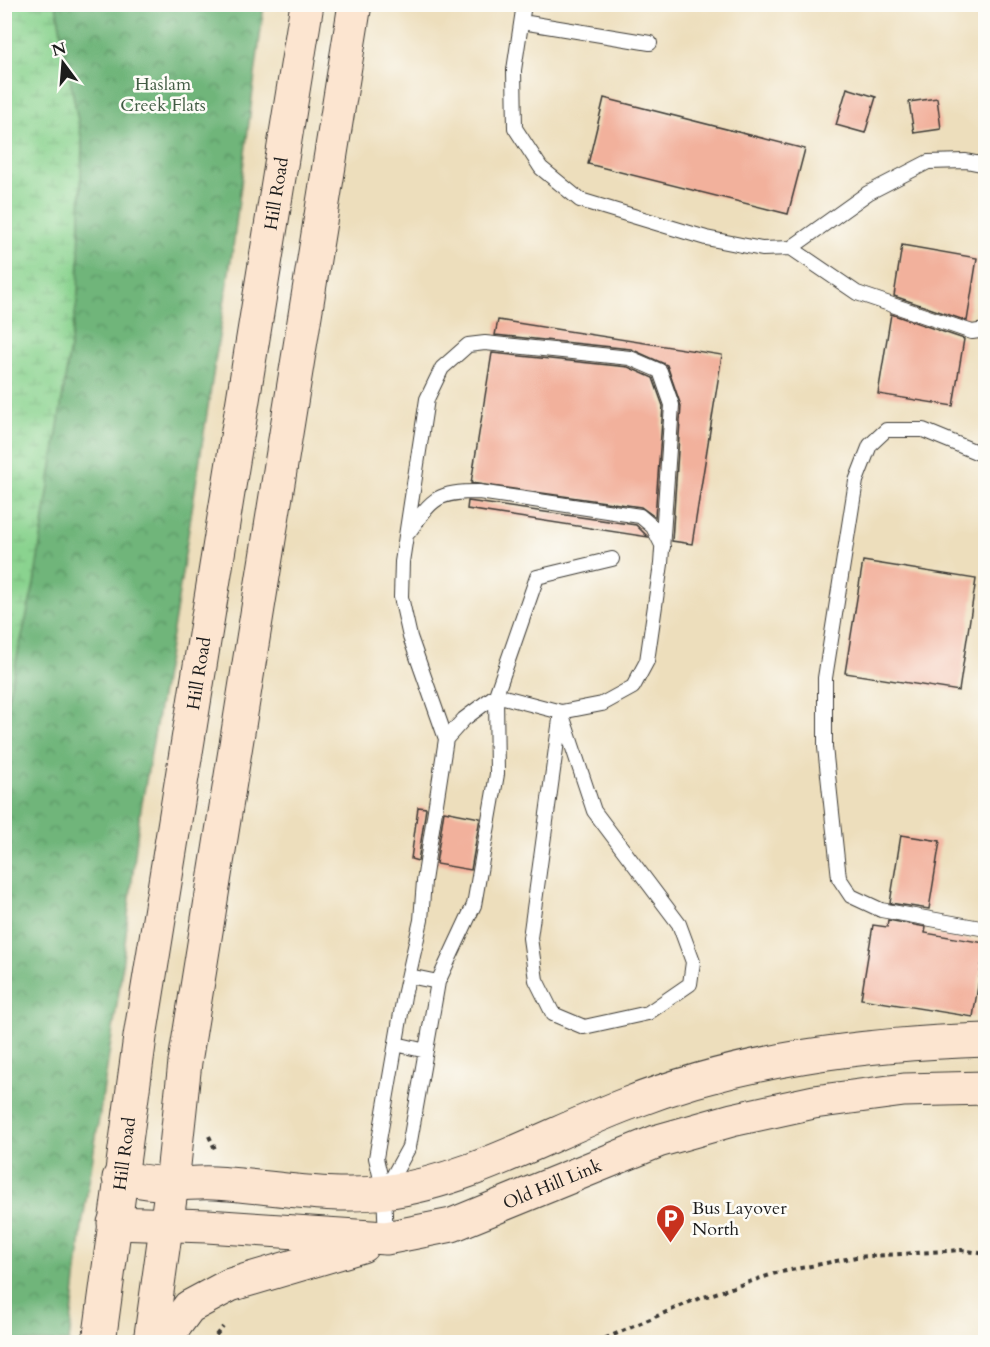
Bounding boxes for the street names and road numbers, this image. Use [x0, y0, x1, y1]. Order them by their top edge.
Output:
street label: Hill Road [258, 155, 295, 232]
street label: Hill Road [181, 635, 217, 712]
street label: Hill Road [107, 1115, 142, 1192]
street label: Old Hill Link [499, 1153, 606, 1215]

